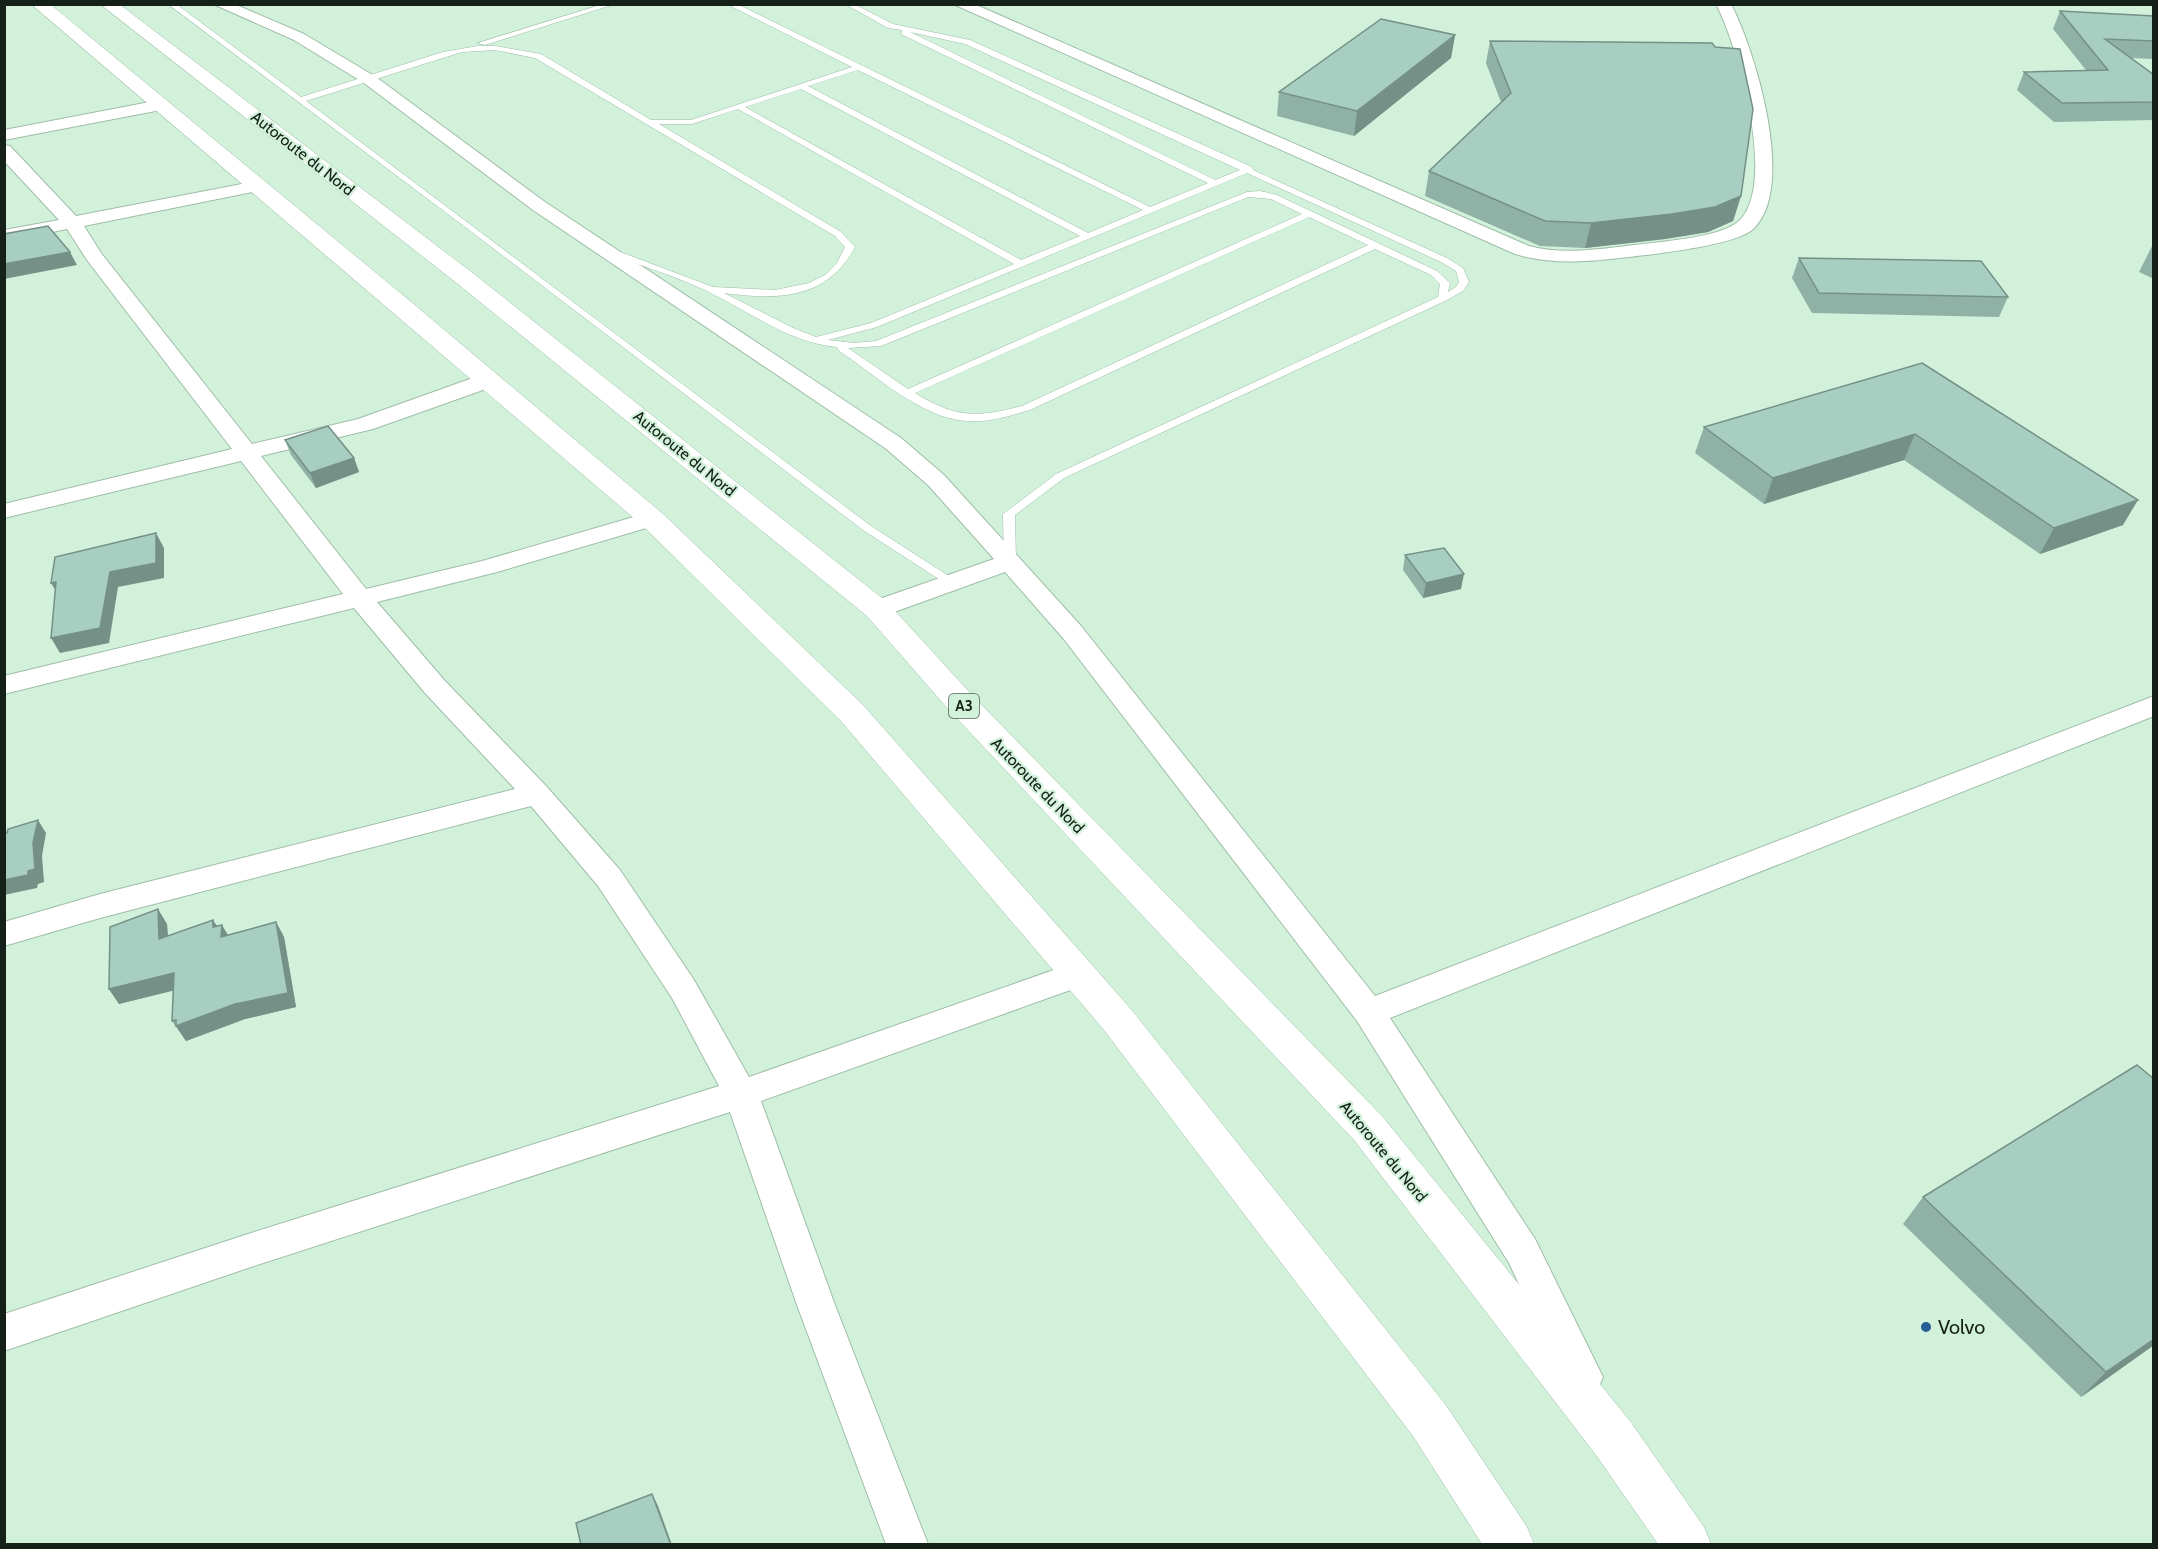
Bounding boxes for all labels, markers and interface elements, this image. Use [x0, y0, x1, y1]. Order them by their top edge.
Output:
street label: Autoroute du Nord [247, 107, 358, 200]
street label: Autoroute du Nord [630, 406, 740, 500]
road number: A3 [949, 694, 979, 718]
street label: Autoroute du Nord [987, 734, 1088, 837]
street label: Autoroute du Nord [1336, 1097, 1431, 1206]
place label: Volvo [1938, 1315, 1985, 1339]
marker: Volvo [1919, 1320, 1933, 1334]

